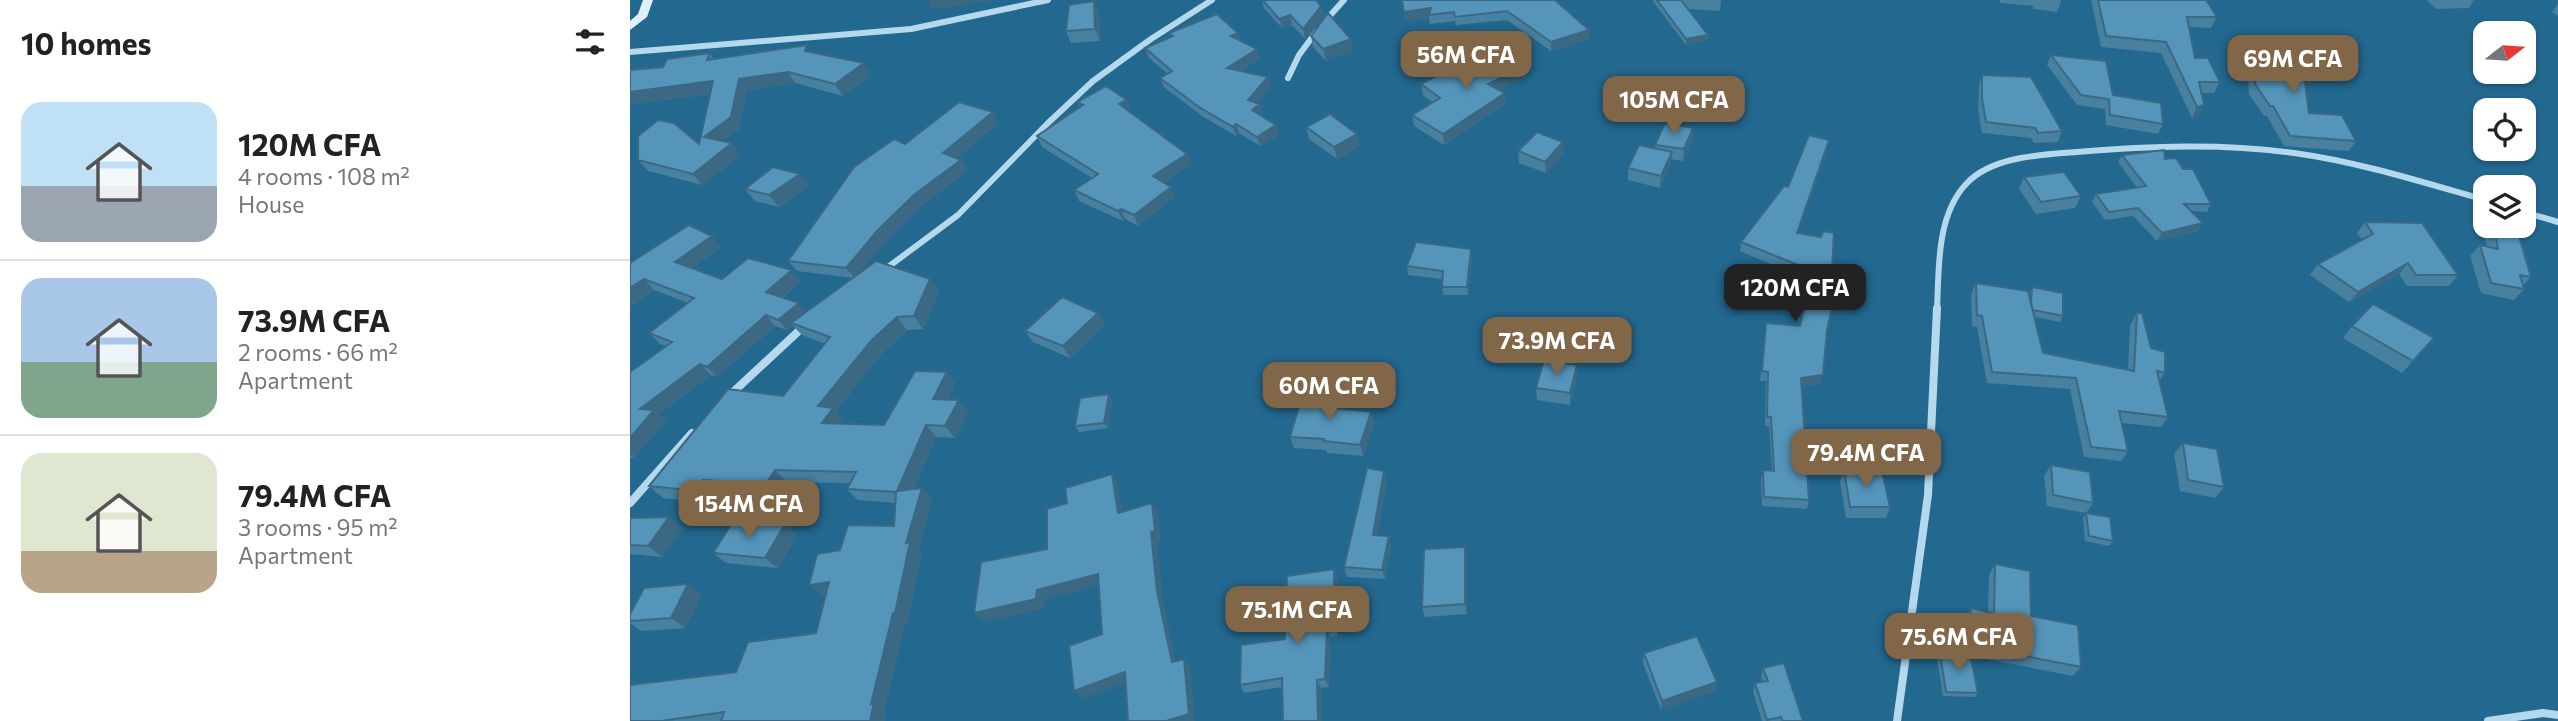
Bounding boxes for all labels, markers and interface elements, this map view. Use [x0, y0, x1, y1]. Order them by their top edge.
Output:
north arrow [2473, 21, 2536, 84]
map controls [2473, 21, 2536, 238]
icon: filters [571, 23, 609, 61]
text: 10 homes [21, 24, 151, 61]
pin: 56M CFA [1401, 32, 1531, 91]
pin: 69M CFA [2228, 36, 2358, 95]
text: 56M CFA [1417, 40, 1515, 68]
text: 69M CFA [2243, 44, 2343, 72]
pin: 105M CFA [1602, 76, 1746, 136]
text: 105M CFA [1619, 85, 1729, 113]
button: locate [2473, 98, 2536, 161]
text: 120M CFA [238, 125, 381, 162]
icon: home [77, 130, 161, 214]
text: 4 rooms · 108 m² [238, 162, 410, 190]
button: layers [2473, 175, 2536, 238]
text: House [238, 190, 304, 218]
pin: 120M CFA [1723, 264, 1867, 324]
text: 120M CFA [1740, 273, 1850, 301]
text: 73.9M CFA [238, 301, 390, 338]
icon: home [77, 306, 161, 390]
pin: 73.9M CFA [1477, 318, 1637, 377]
text: 73.9M CFA [1499, 326, 1615, 354]
text: 2 rooms · 66 m² [238, 338, 398, 366]
pin: 60M CFA [1264, 362, 1394, 422]
text: Apartment [238, 366, 353, 394]
text: 60M CFA [1279, 371, 1379, 399]
pin: 79.4M CFA [1786, 430, 1946, 489]
text: 79.4M CFA [1807, 438, 1925, 466]
text: 79.4M CFA [238, 476, 391, 513]
pin: 154M CFA [677, 480, 821, 540]
icon: home [77, 481, 161, 565]
text: 154M CFA [694, 489, 804, 517]
text: 3 rooms · 95 m² [238, 513, 397, 541]
text: Apartment [238, 541, 353, 569]
pin: 75.1M CFA [1217, 586, 1377, 646]
text: 75.1M CFA [1241, 595, 1353, 623]
pin: 75.6M CFA [1879, 614, 2039, 673]
text: 75.6M CFA [1901, 622, 2017, 650]

